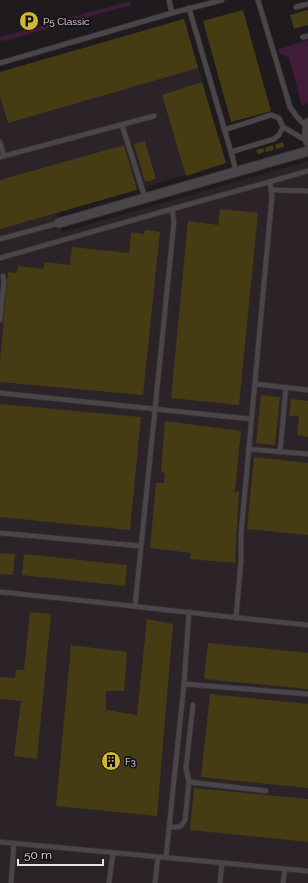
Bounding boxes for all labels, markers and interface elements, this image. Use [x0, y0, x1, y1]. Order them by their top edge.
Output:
parking icon: P5 Classic [18, 10, 40, 32]
place label: P5 Classic [43, 16, 90, 27]
building icon: F3 [100, 750, 122, 772]
place label: F3 [125, 756, 136, 767]
scale bar [18, 841, 103, 867]
text: 50 m [24, 848, 52, 862]

